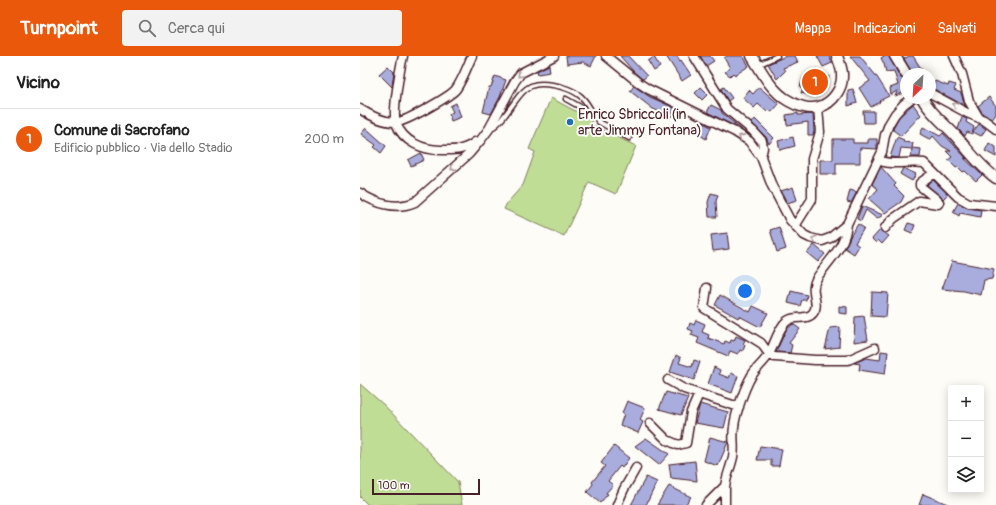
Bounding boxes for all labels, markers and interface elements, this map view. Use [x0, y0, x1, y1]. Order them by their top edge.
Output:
search box [122, 10, 402, 46]
text: Turnpoint [20, 16, 98, 40]
icon: search [136, 17, 158, 39]
text: Cerca qui [168, 19, 225, 38]
text: Mappa [795, 20, 831, 37]
text: Indicazioni [853, 20, 915, 37]
text: Salvati [937, 20, 976, 37]
pin: 1 [802, 67, 828, 97]
north arrow [900, 68, 936, 104]
one-way arrow [518, 70, 525, 78]
text: Vicino [16, 72, 60, 93]
one-way arrow [952, 103, 959, 110]
place label: Enrico Sbriccoli (in arte Jimmy Fontana) [578, 106, 702, 139]
marker: Enrico Sbriccoli (in arte Jimmy Fontana) [565, 117, 575, 127]
text: Comune di Sacrofano [54, 121, 189, 140]
text: 1 [26, 131, 32, 147]
text: 200 m [305, 131, 344, 147]
one-way arrow [738, 134, 745, 141]
text: Edificio pubblico · Via dello Stadio [54, 140, 232, 156]
one-way arrow [451, 163, 458, 170]
one-way arrow [811, 235, 818, 244]
your location [735, 281, 755, 301]
map controls [948, 385, 984, 493]
button: + [948, 385, 984, 421]
button: − [948, 421, 984, 457]
button: layers [948, 457, 984, 493]
scale bar [372, 477, 480, 496]
text: 100 m [378, 479, 409, 492]

